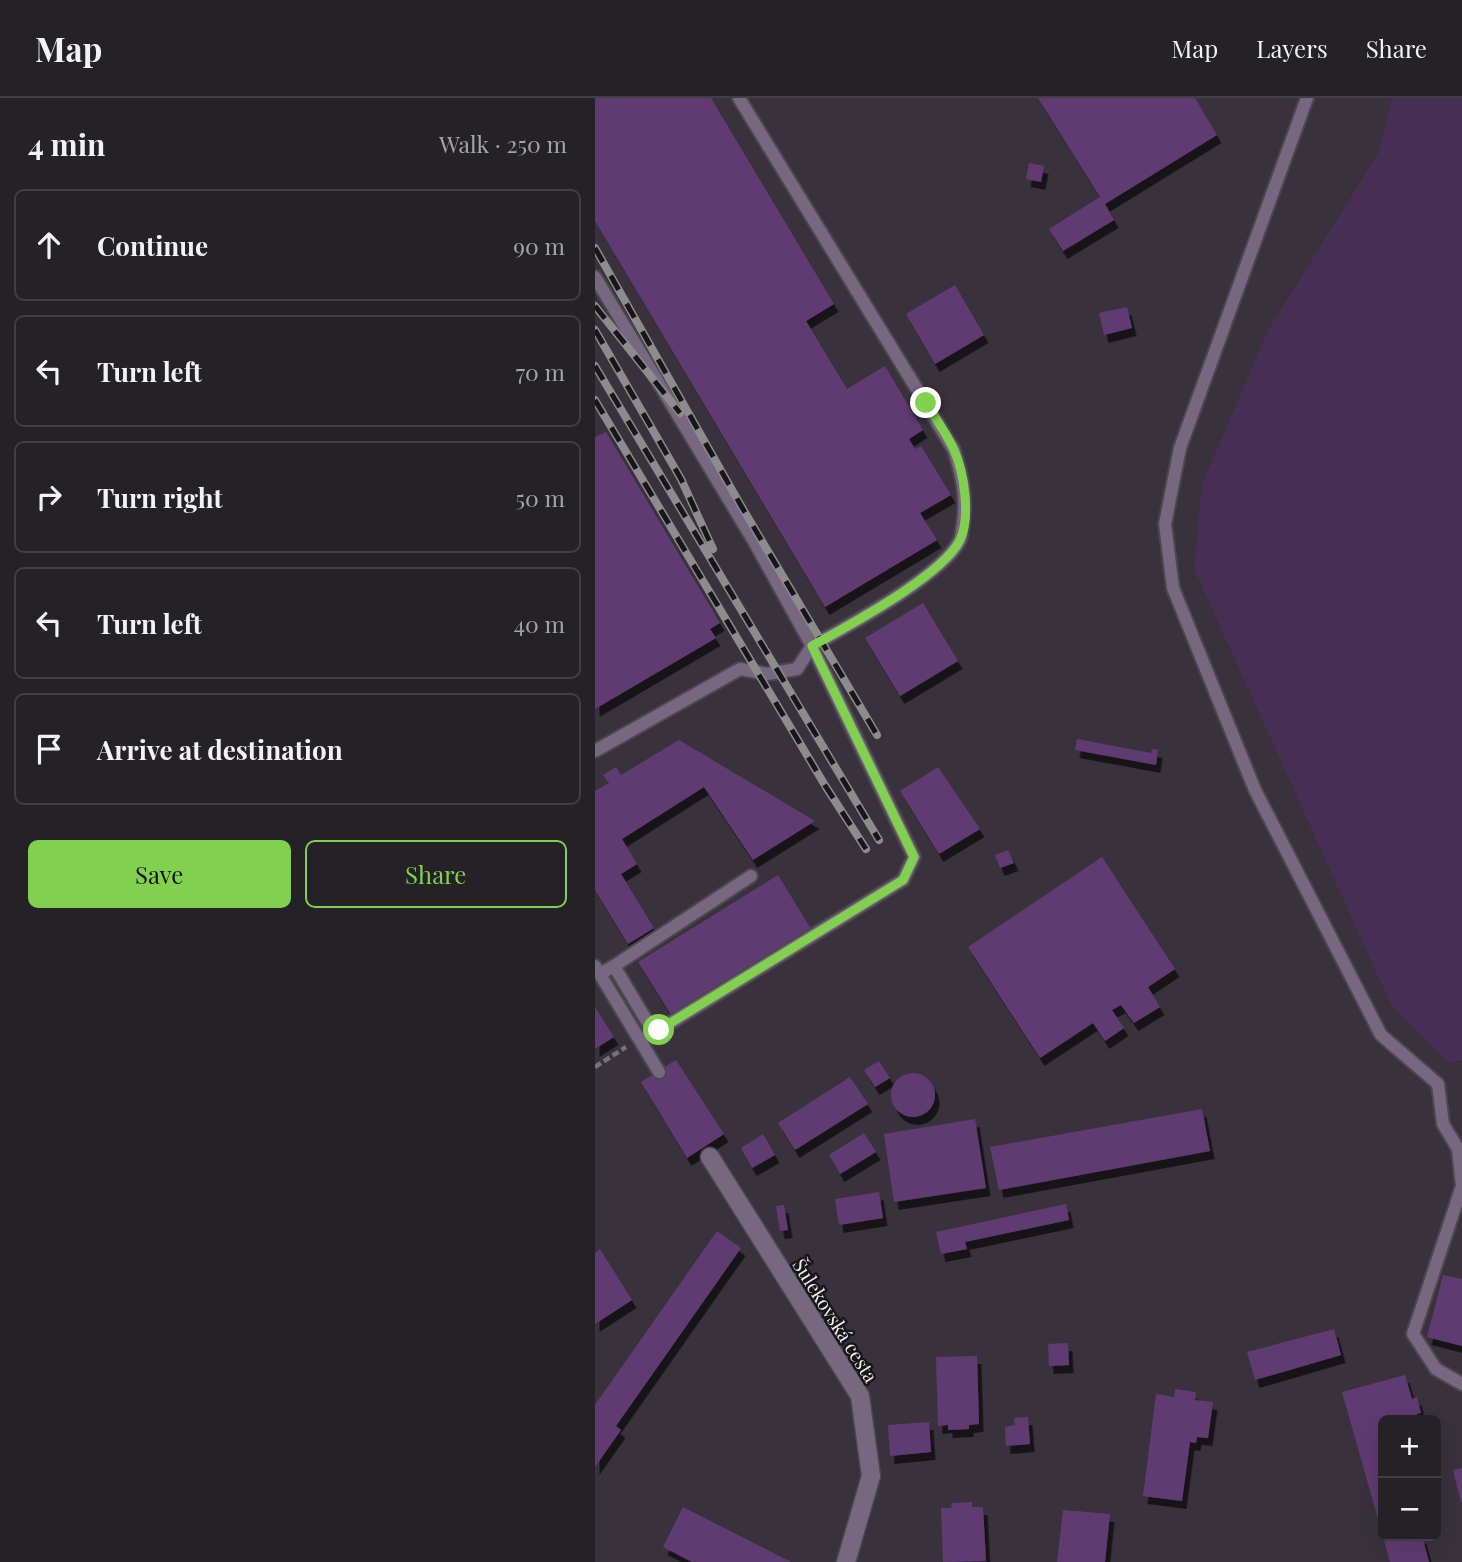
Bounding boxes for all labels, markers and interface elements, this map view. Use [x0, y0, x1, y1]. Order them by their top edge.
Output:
text: Map [35, 26, 102, 70]
text: Map [1172, 32, 1218, 64]
text: Layers [1256, 32, 1328, 64]
text: Share [1366, 32, 1427, 64]
text: 4 min [28, 124, 106, 164]
text: Walk · 250 m [439, 128, 567, 159]
icon: ahead [30, 226, 68, 264]
text: Continue [97, 228, 208, 263]
text: 90 m [513, 230, 565, 261]
icon: left [30, 352, 68, 390]
text: Turn left [97, 354, 202, 389]
text: 70 m [516, 356, 565, 387]
route end [910, 387, 941, 418]
icon: right [30, 478, 68, 516]
text: Turn right [97, 480, 223, 515]
text: 50 m [516, 482, 565, 513]
icon: left [30, 604, 68, 642]
text: Turn left [97, 606, 202, 641]
text: 40 m [514, 608, 565, 639]
icon: arrive [30, 730, 68, 768]
text: Arrive at destination [97, 732, 343, 767]
button: Save [28, 840, 291, 908]
button: Share [305, 840, 567, 908]
route start [643, 1014, 674, 1045]
street label: Šulekovská cesta [787, 1253, 885, 1387]
map controls [1378, 1415, 1441, 1541]
button: + [1378, 1415, 1441, 1478]
button: − [1378, 1478, 1441, 1541]

